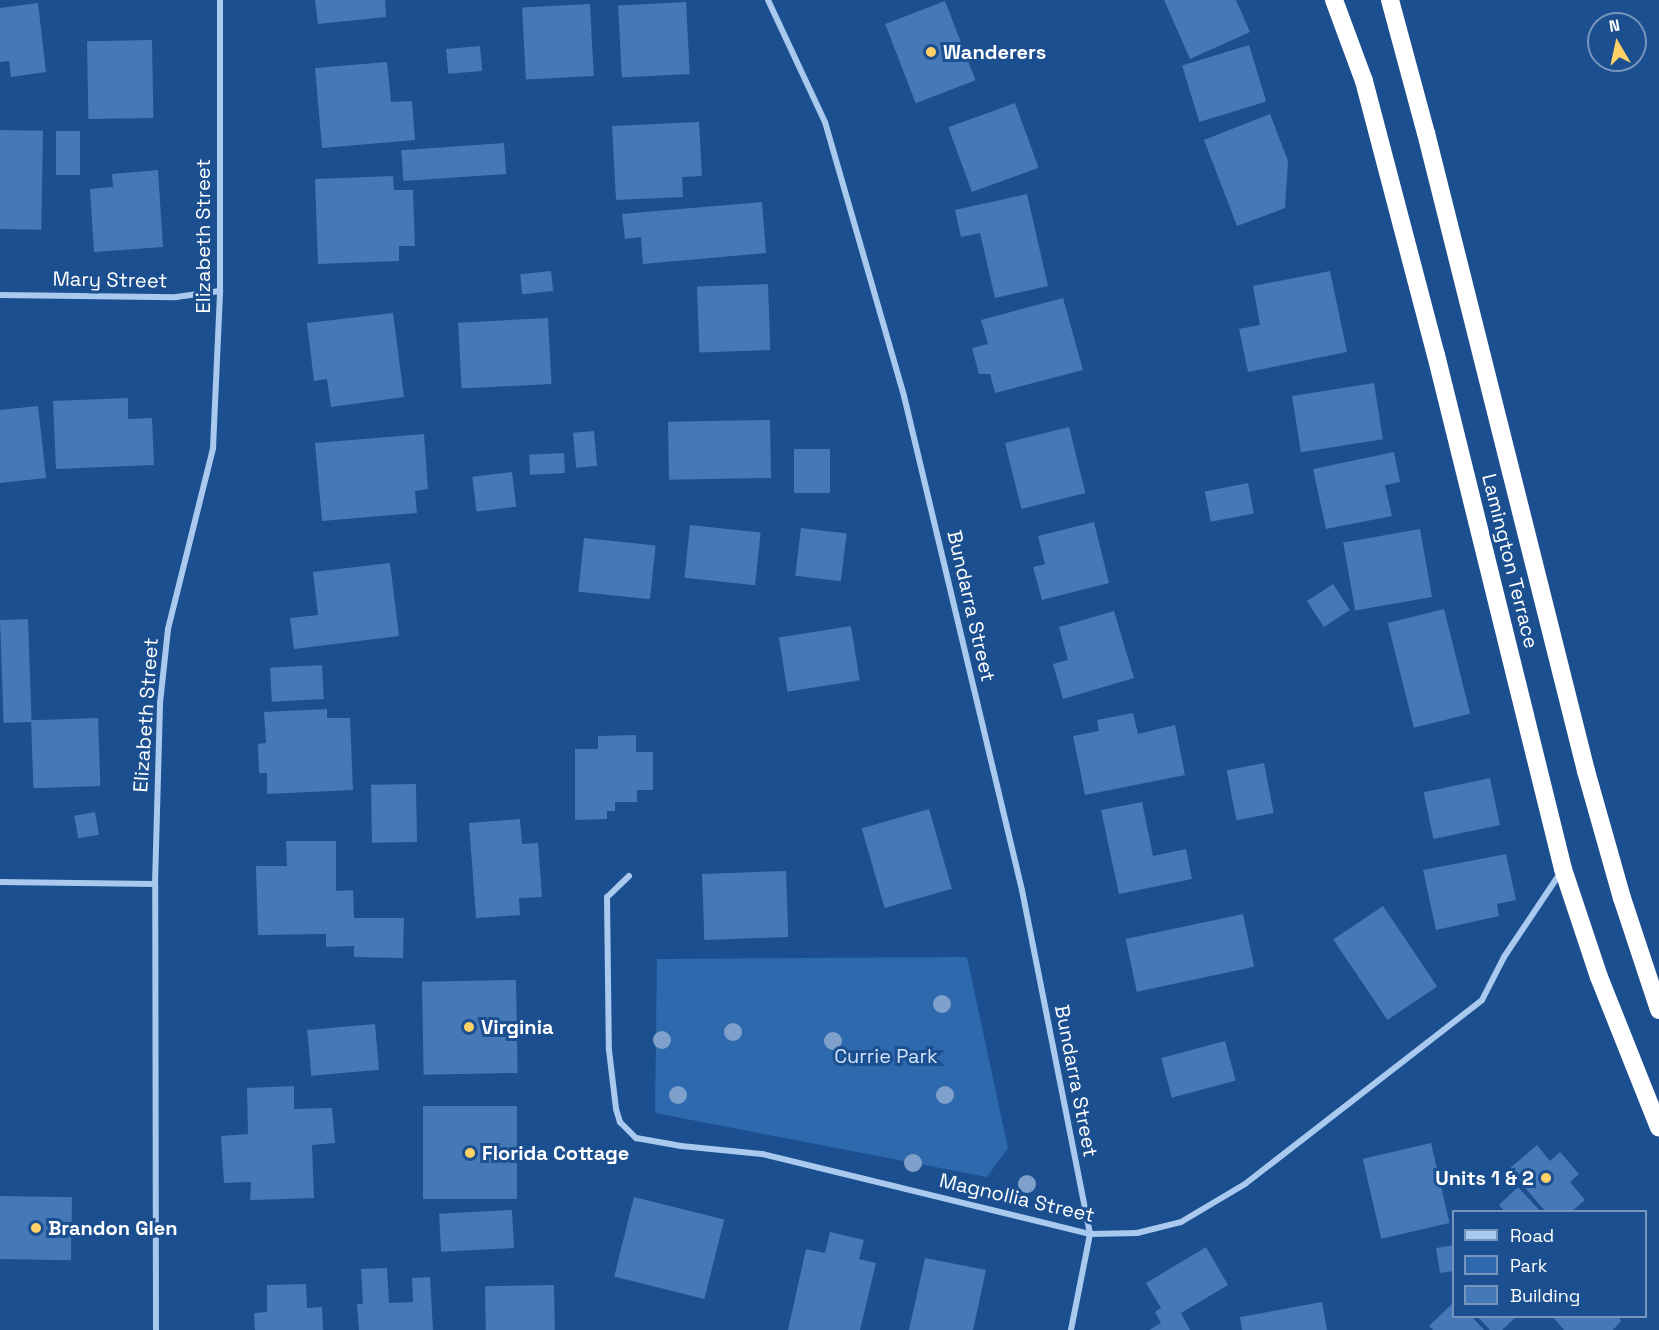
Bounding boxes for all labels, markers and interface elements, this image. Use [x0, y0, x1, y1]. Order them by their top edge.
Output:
north arrow [1587, 12, 1647, 72]
text: N [1607, 14, 1621, 37]
place label: Wanderers [943, 40, 1046, 64]
marker: Wanderers [924, 45, 938, 59]
street label: Elizabeth Street [191, 159, 215, 313]
street label: Mary Street [52, 267, 168, 293]
street label: Lamington Terrace [1477, 471, 1543, 651]
street label: Bundarra Street [942, 528, 1000, 684]
street label: Elizabeth Street [129, 637, 163, 793]
street label: Bundarra Street [1049, 1003, 1103, 1159]
place label: Virginia [481, 1015, 554, 1039]
marker: Virginia [462, 1020, 476, 1034]
park label: Currie Park [834, 1044, 938, 1068]
place label: Florida Cottage [482, 1141, 629, 1165]
marker: Florida Cottage [463, 1146, 477, 1160]
place label: Units 1 & 2 [1435, 1166, 1534, 1190]
street label: Magnollia Street [937, 1168, 1097, 1228]
marker: Units 1 & 2 [1539, 1171, 1553, 1185]
legend [1452, 1210, 1647, 1318]
place label: Brandon Glen [48, 1216, 178, 1240]
marker: Brandon Glen [29, 1221, 43, 1235]
text: Road [1510, 1224, 1554, 1247]
text: Park [1510, 1254, 1547, 1277]
text: Building [1510, 1284, 1580, 1307]

